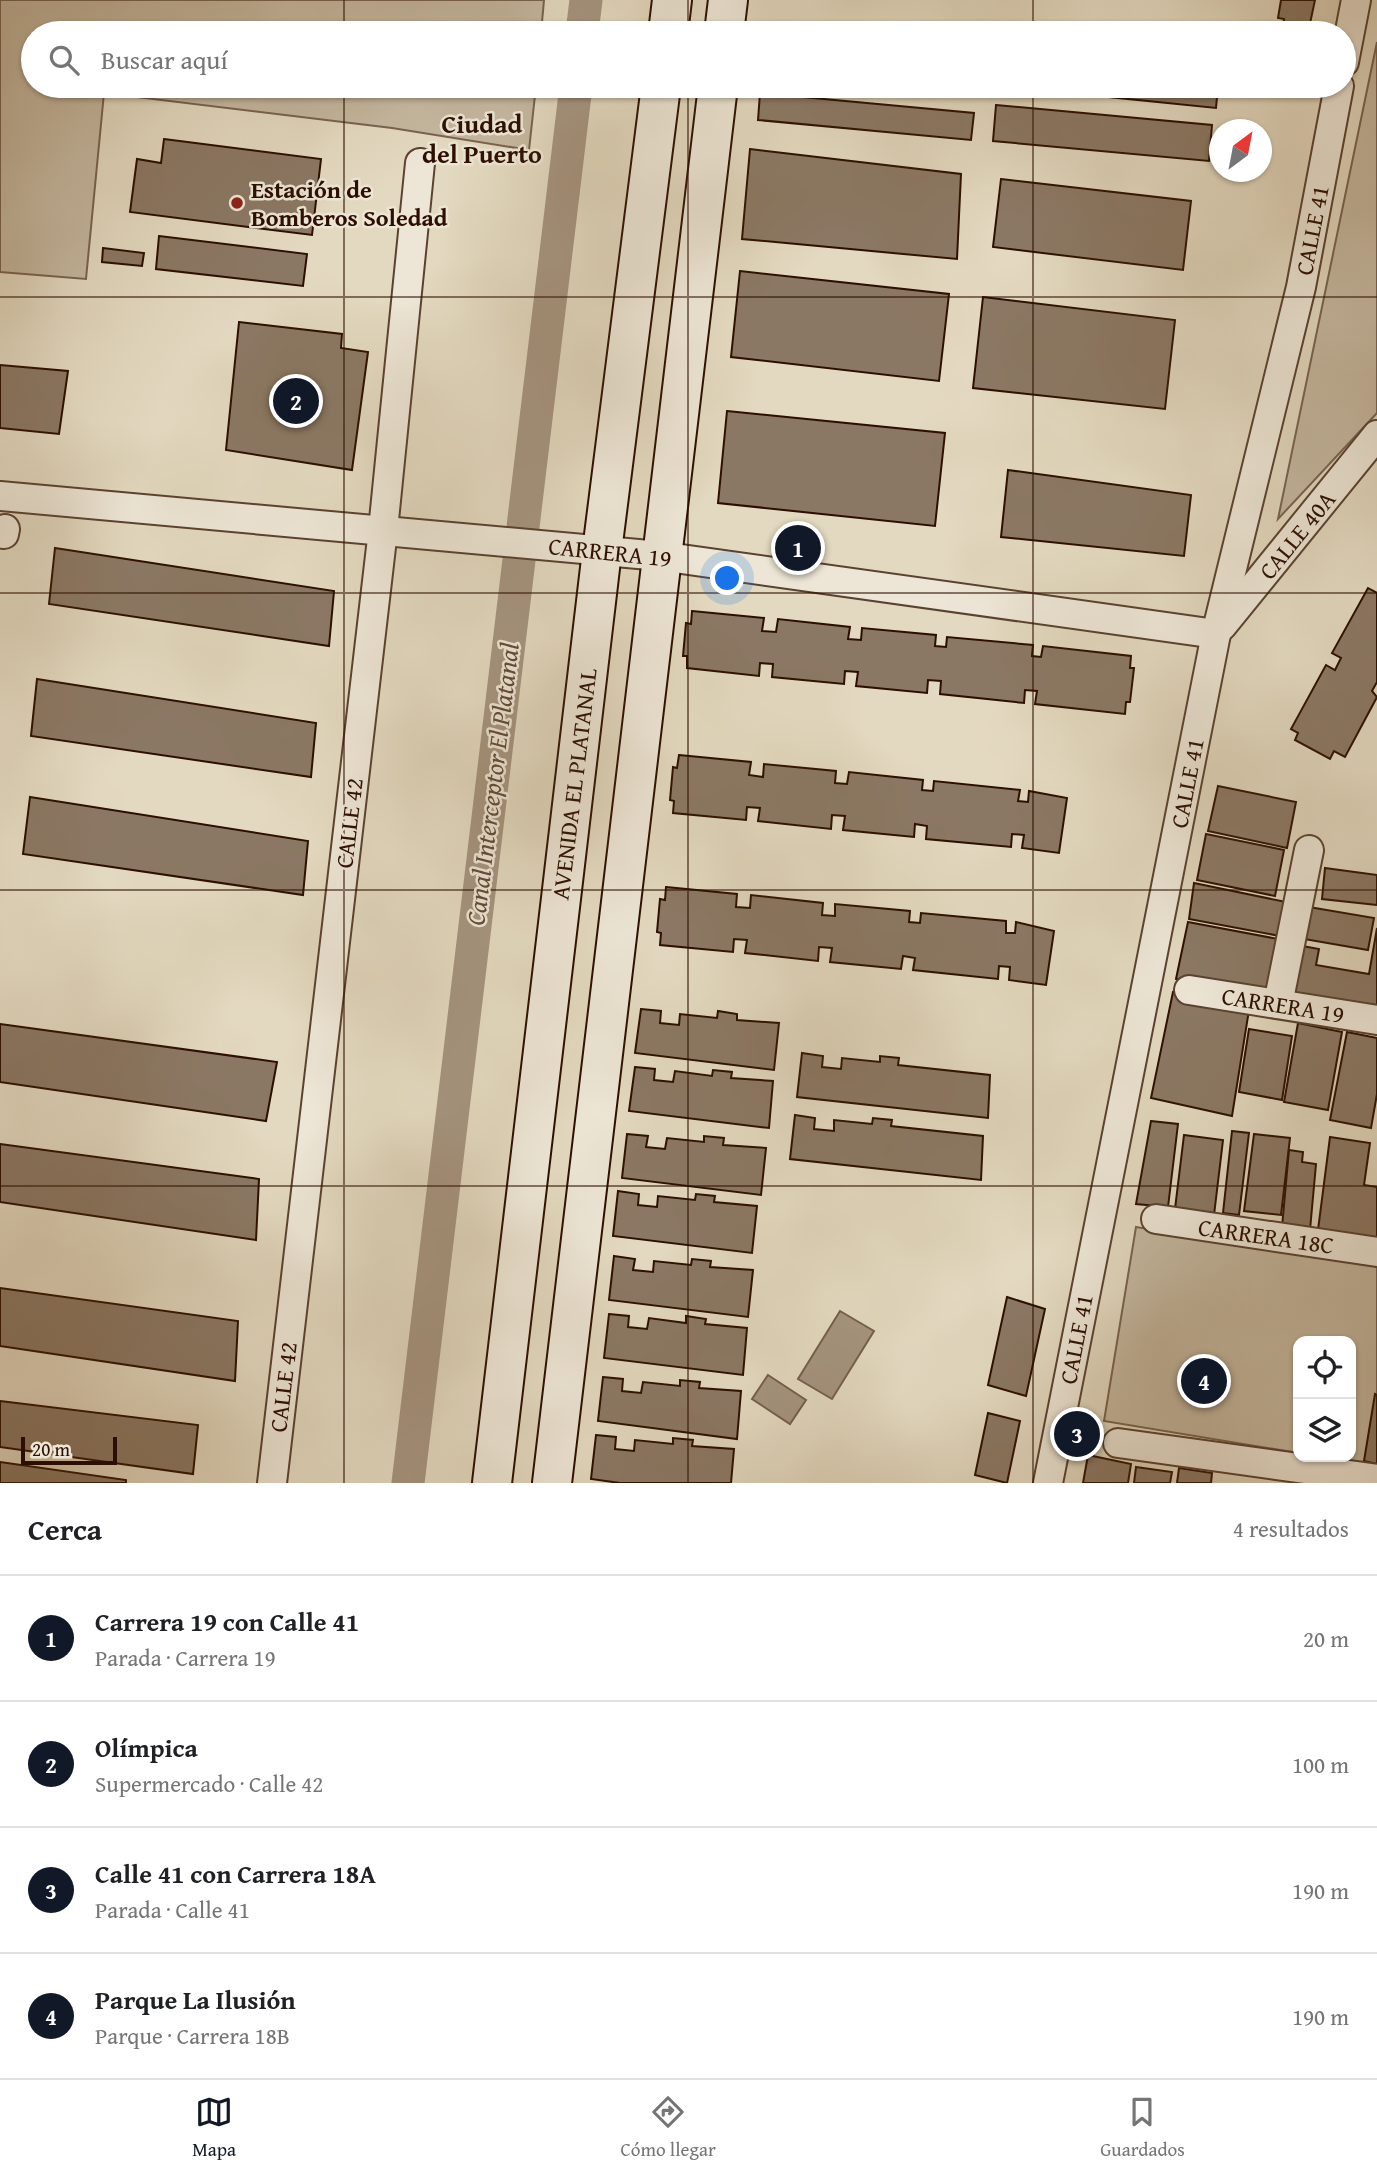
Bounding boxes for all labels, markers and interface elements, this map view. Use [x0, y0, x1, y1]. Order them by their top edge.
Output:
search box [21, 21, 1356, 98]
text: Buscar aquí [101, 40, 228, 79]
icon: search [45, 41, 83, 79]
district label: Ciudad del Puerto [422, 104, 542, 173]
north arrow [1209, 119, 1272, 182]
place label: Estación de Bomberos Soledad [251, 172, 448, 235]
street label: CALLE 41 [1286, 182, 1338, 278]
marker: Estación de Bomberos Soledad [229, 195, 245, 211]
pin: 2 [273, 375, 319, 427]
street label: CALLE 40A [1250, 483, 1344, 587]
pin: 1 [775, 522, 821, 574]
street label: CARRERA 19 [547, 528, 673, 576]
your location [710, 561, 744, 595]
water label: Canal Interceptor El Platanal [455, 640, 529, 928]
street label: AVENIDA EL PLATANAL [542, 666, 606, 902]
street label: CALLE 41 [1161, 735, 1213, 831]
street label: CALLE 42 [326, 776, 372, 870]
street label: CARRERA 19 [1219, 978, 1347, 1032]
street label: CARRERA 18C [1196, 1209, 1336, 1263]
street label: CALLE 41 [1050, 1291, 1102, 1387]
map controls [1293, 1336, 1356, 1462]
button: locate [1293, 1336, 1356, 1399]
street label: CALLE 42 [260, 1340, 306, 1434]
pin: 4 [1181, 1355, 1227, 1407]
button: layers [1293, 1399, 1356, 1462]
pin: 3 [1054, 1408, 1100, 1460]
scale bar [21, 1434, 117, 1466]
text: 20 m [32, 1435, 70, 1463]
text: Cerca [28, 1507, 102, 1551]
text: 4 resultados [1233, 1512, 1349, 1545]
text: Carrera 19 con Calle 41 [95, 1602, 359, 1641]
text: 1 [45, 1622, 57, 1655]
text: 20 m [1303, 1622, 1349, 1655]
text: Parada · Carrera 19 [95, 1641, 276, 1674]
text: Olímpica [95, 1728, 198, 1767]
text: 2 [45, 1748, 57, 1781]
text: 100 m [1292, 1748, 1349, 1781]
text: Supermercado · Calle 42 [95, 1767, 323, 1800]
text: Calle 41 con Carrera 18A [95, 1854, 376, 1893]
text: 3 [45, 1874, 57, 1907]
text: 190 m [1292, 1874, 1349, 1907]
text: Parada · Calle 41 [95, 1893, 250, 1926]
text: Parque La Ilusión [95, 1980, 296, 2019]
text: 4 [45, 2000, 57, 2033]
text: 190 m [1292, 2000, 1349, 2033]
text: Parque · Carrera 18B [95, 2019, 290, 2052]
tab: Mapa [192, 2093, 236, 2163]
tab: Cómo llegar [620, 2093, 716, 2163]
tab: Guardados [1100, 2093, 1185, 2163]

